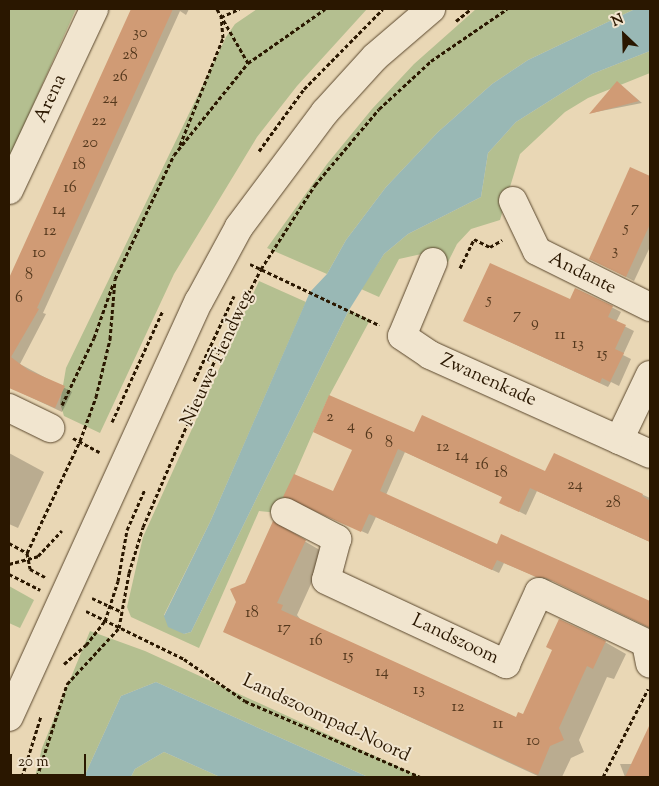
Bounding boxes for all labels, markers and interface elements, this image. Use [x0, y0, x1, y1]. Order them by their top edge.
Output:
north arrow [599, 10, 649, 60]
text: N [609, 10, 627, 33]
house number: 30 [133, 24, 147, 44]
house number: 28 [122, 46, 138, 66]
house number: 26 [112, 68, 128, 88]
street label: Arena [30, 71, 72, 127]
house number: 24 [102, 90, 118, 110]
house number: 22 [92, 112, 106, 132]
house number: 20 [82, 134, 98, 154]
house number: 18 [72, 156, 86, 176]
house number: 16 [63, 179, 77, 199]
house number: 7 [631, 199, 639, 219]
house number: 14 [52, 201, 66, 221]
house number: 5 [623, 219, 629, 239]
house number: 12 [44, 222, 56, 242]
house number: 3 [612, 242, 618, 262]
house number: 10 [32, 244, 46, 264]
street label: Andante [544, 248, 620, 300]
house number: 8 [25, 266, 33, 286]
street label: Nieuwe Tiendweg [177, 288, 259, 430]
house number: 6 [15, 289, 23, 309]
house number: 5 [486, 291, 492, 311]
house number: 7 [513, 306, 521, 326]
house number: 9 [531, 314, 539, 334]
house number: 11 [555, 326, 565, 346]
house number: 13 [572, 335, 584, 355]
house number: 15 [597, 345, 607, 365]
street label: Zwanenkade [436, 350, 540, 412]
house number: 2 [326, 408, 334, 428]
house number: 4 [347, 417, 355, 437]
house number: 6 [365, 426, 373, 446]
house number: 8 [385, 434, 393, 454]
house number: 12 [437, 438, 449, 458]
house number: 14 [455, 447, 469, 467]
house number: 16 [475, 456, 489, 476]
house number: 18 [494, 464, 508, 484]
house number: 24 [567, 476, 583, 496]
house number: 28 [605, 494, 621, 514]
house number: 18 [245, 604, 259, 624]
street label: Landszoom [408, 610, 502, 670]
house number: 17 [277, 619, 291, 639]
house number: 16 [309, 632, 323, 652]
house number: 15 [343, 647, 353, 667]
house number: 14 [375, 663, 389, 683]
street label: Landszoompad-Noord [239, 670, 413, 768]
house number: 13 [413, 681, 425, 701]
house number: 12 [452, 698, 464, 718]
house number: 11 [493, 715, 503, 735]
house number: 10 [526, 732, 540, 752]
scale bar [12, 744, 89, 776]
text: 20 m [18, 752, 49, 773]

